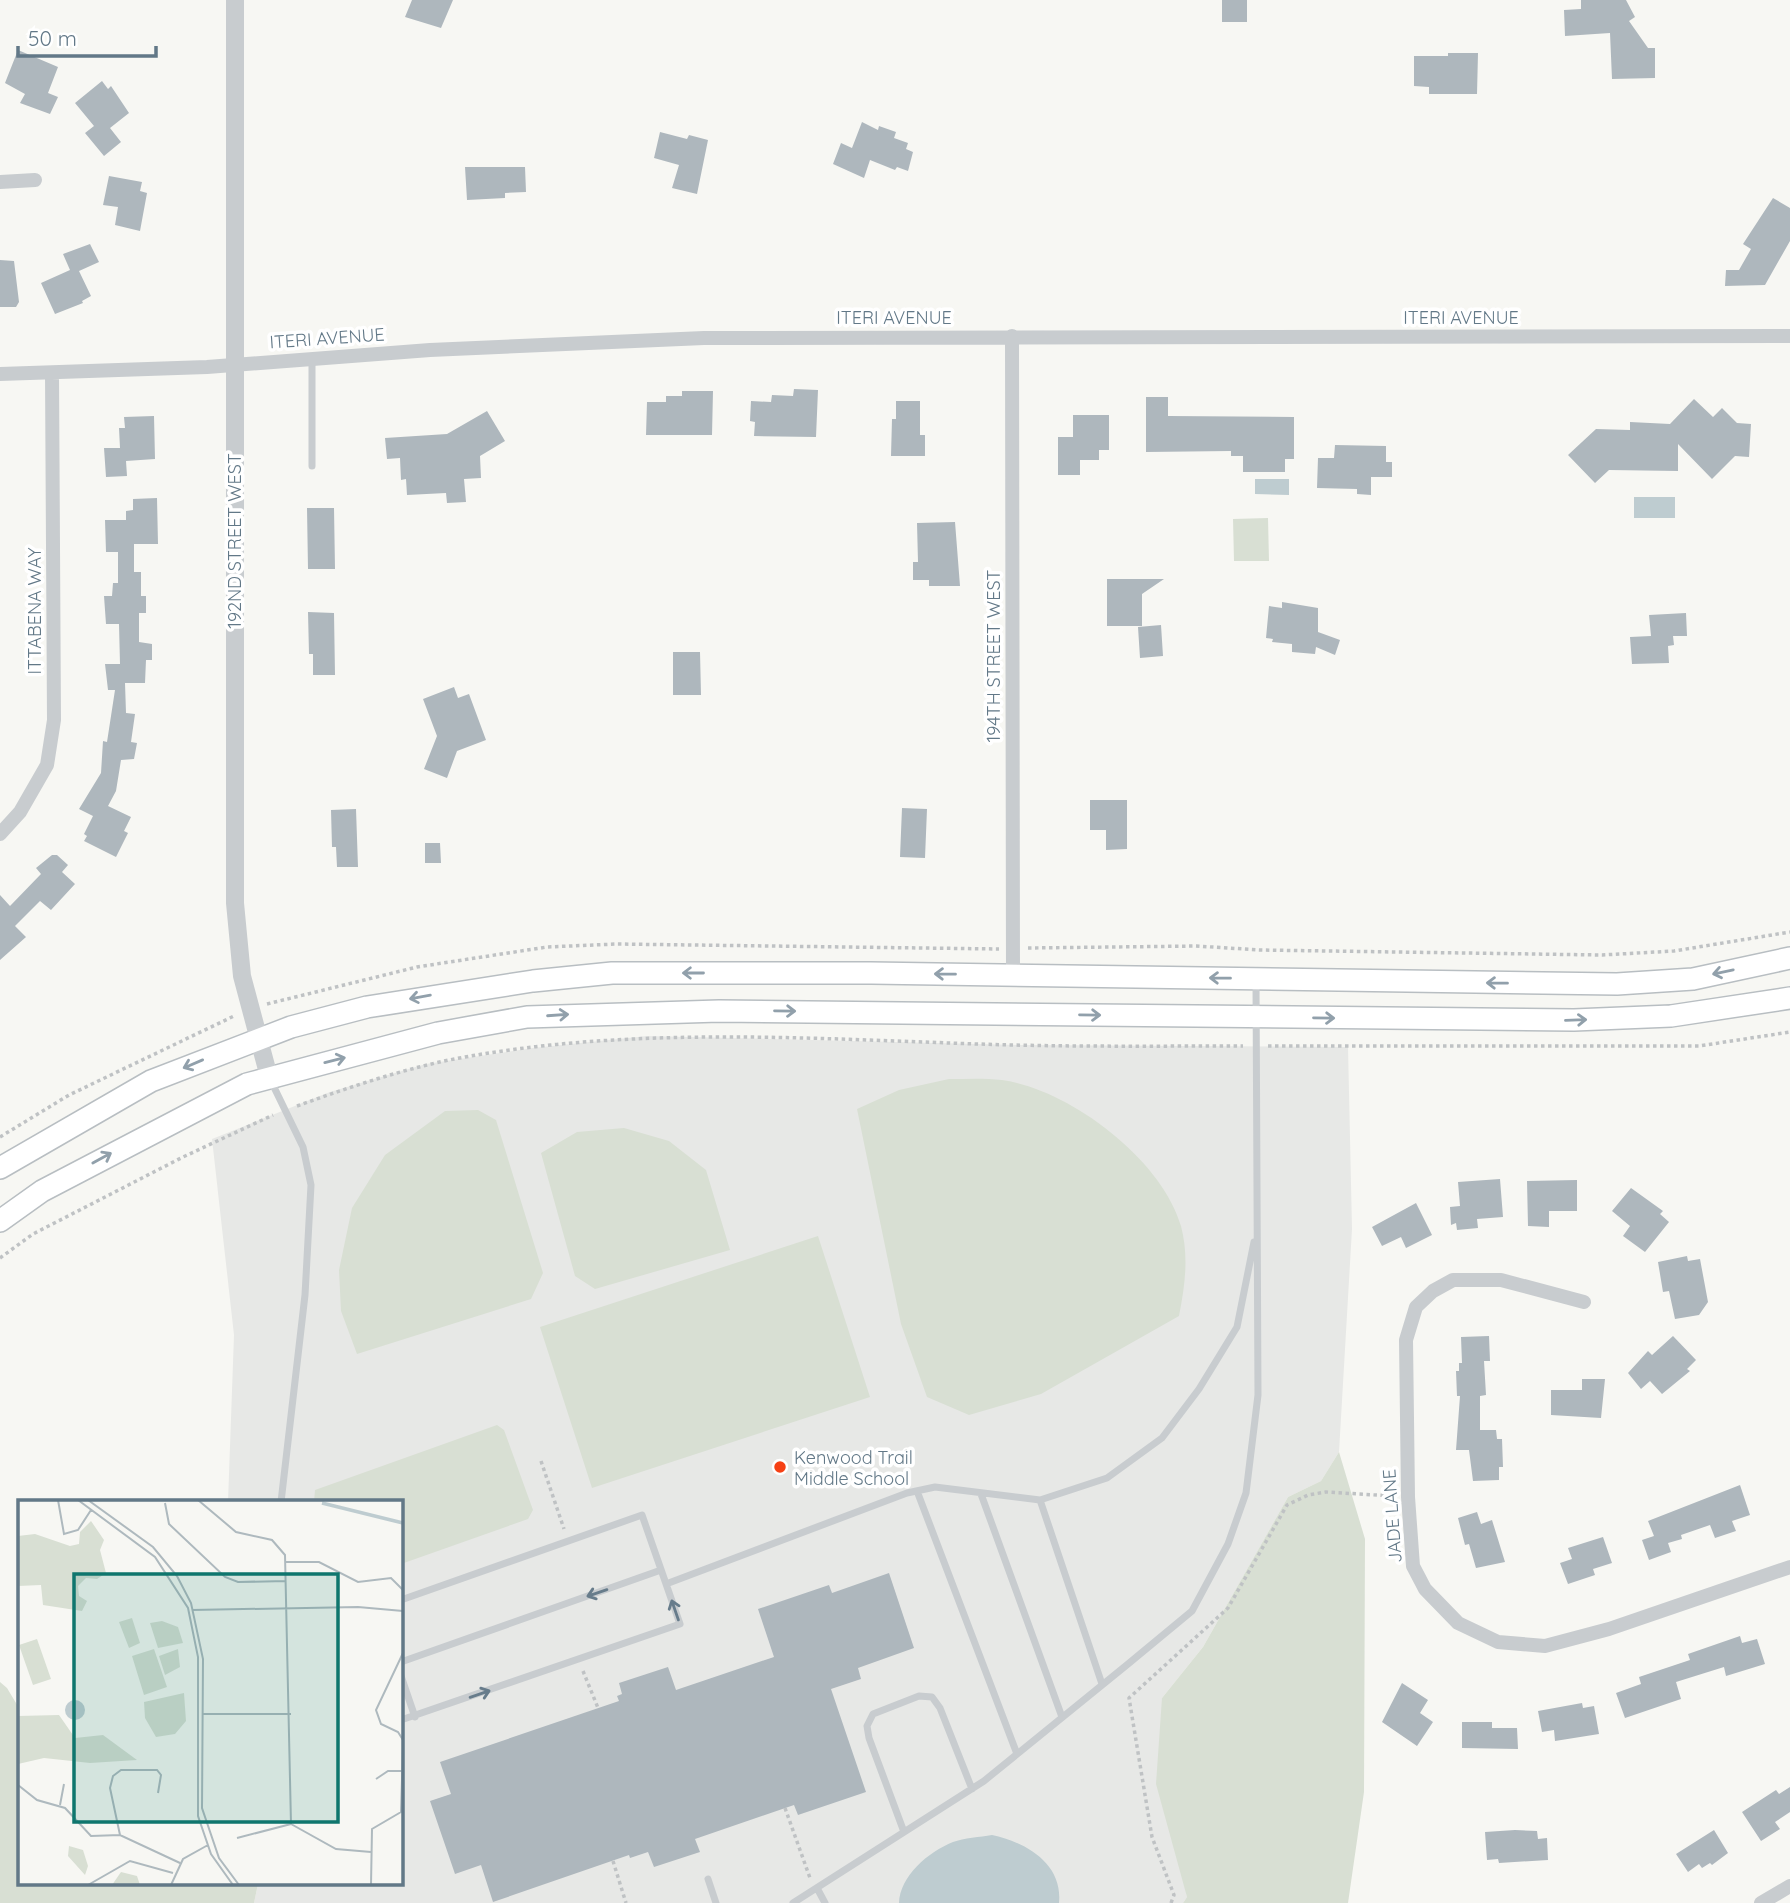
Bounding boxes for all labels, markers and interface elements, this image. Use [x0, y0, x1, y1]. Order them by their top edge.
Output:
scale bar [18, 14, 156, 58]
text: 50 m [28, 25, 77, 51]
street label: ITERI AVENUE [836, 306, 952, 329]
street label: ITERI AVENUE [1403, 306, 1519, 329]
street label: ITERI AVENUE [269, 323, 385, 353]
street label: 192ND STREET WEST [223, 453, 246, 629]
street label: ITTABENA WAY [23, 547, 46, 675]
street label: 194TH STREET WEST [982, 569, 1005, 742]
one-way arrow [681, 966, 704, 980]
one-way arrow [1712, 966, 1735, 979]
one-way arrow [933, 967, 956, 981]
one-way arrow [1209, 972, 1232, 985]
one-way arrow [1485, 976, 1508, 990]
one-way arrow [409, 991, 432, 1004]
one-way arrow [773, 1004, 796, 1018]
one-way arrow [546, 1009, 569, 1022]
one-way arrow [1078, 1009, 1101, 1022]
one-way arrow [1313, 1011, 1336, 1025]
one-way arrow [1565, 1013, 1588, 1027]
one-way arrow [323, 1053, 346, 1066]
one-way arrow [183, 1058, 204, 1071]
one-way arrow [91, 1151, 112, 1165]
place label: Kenwood Trail Middle School [794, 1446, 913, 1490]
marker: Kenwood Trail Middle School [772, 1459, 788, 1475]
street label: JADE LANE [1377, 1468, 1407, 1564]
inset map [18, 1500, 402, 1885]
one-way arrow [586, 1588, 608, 1600]
one-way arrow [668, 1599, 680, 1621]
one-way arrow [468, 1687, 490, 1700]

